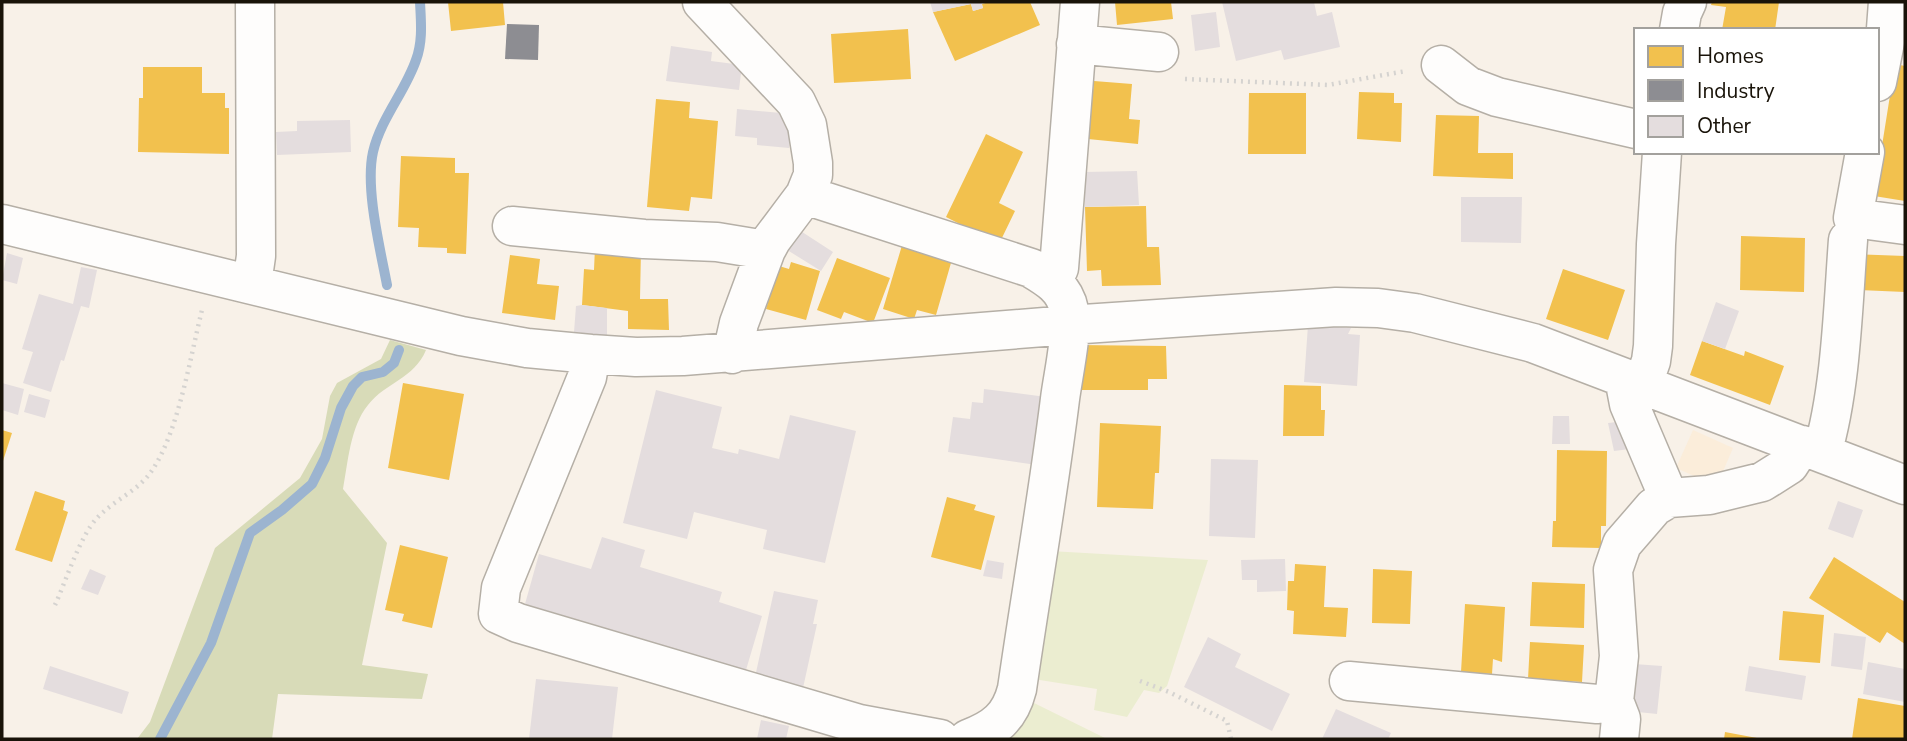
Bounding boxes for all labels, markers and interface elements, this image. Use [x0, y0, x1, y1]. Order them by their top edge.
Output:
legend [1634, 28, 1879, 154]
text: Homes [1697, 42, 1764, 70]
text: Industry [1697, 77, 1775, 105]
text: Other [1697, 112, 1752, 140]

